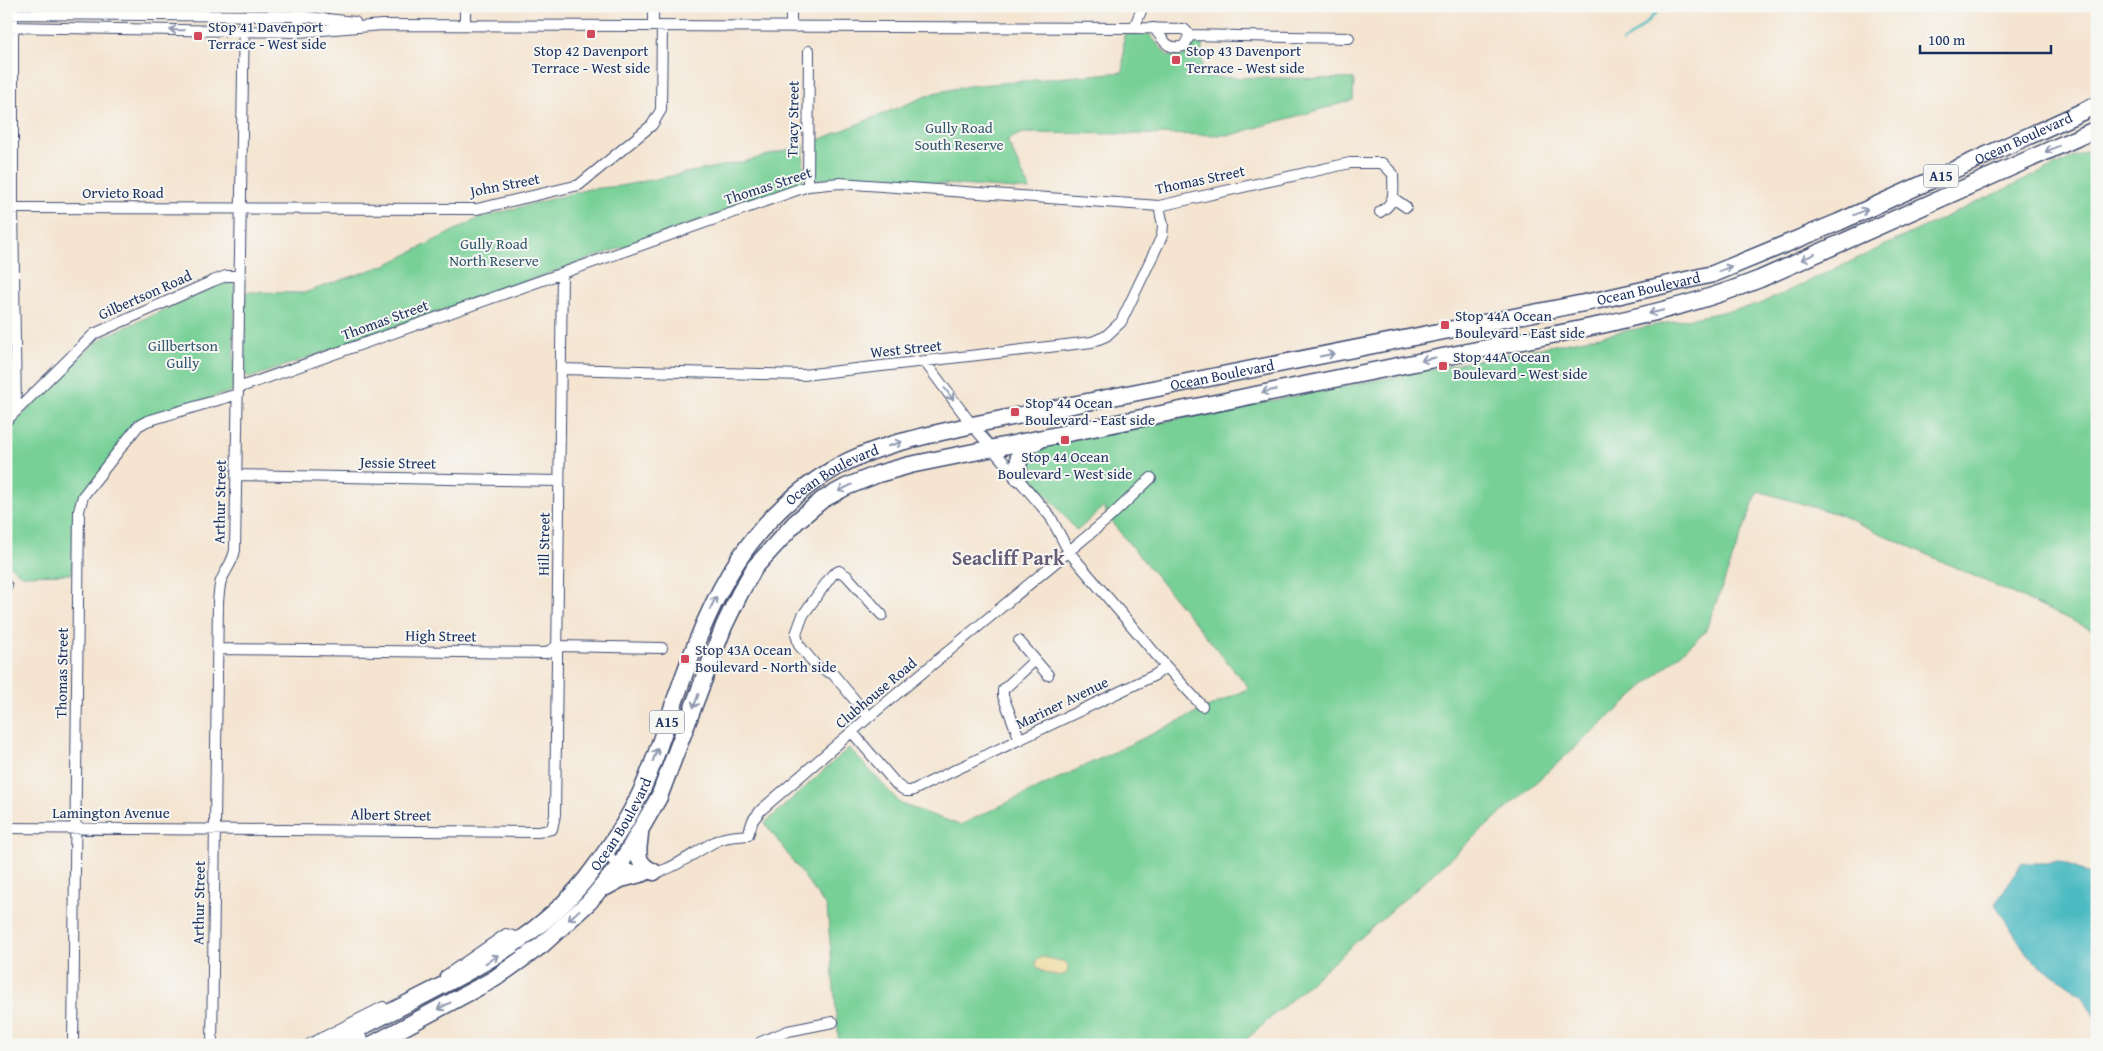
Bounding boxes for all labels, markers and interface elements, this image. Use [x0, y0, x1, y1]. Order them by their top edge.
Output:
place label: Stop 41 Davenport Terrace - West side [208, 16, 327, 54]
scale bar [1920, 22, 2052, 54]
one-way arrow [169, 25, 186, 35]
marker: Stop 42 Davenport Terrace - West side [585, 28, 597, 40]
text: 100 m [1928, 29, 1966, 50]
marker: Stop 41 Davenport Terrace - West side [192, 30, 204, 42]
place label: Stop 42 Davenport Terrace - West side [532, 40, 650, 78]
place label: Stop 43 Davenport Terrace - West side [1186, 40, 1305, 78]
marker: Stop 43 Davenport Terrace - West side [1170, 54, 1182, 66]
street label: Tracy Street [781, 80, 804, 158]
street label: Ocean Boulevard [1971, 107, 2076, 169]
park label: Gully Road South Reserve [914, 117, 1004, 155]
one-way arrow [2045, 145, 2060, 155]
street label: Thomas Street [1153, 160, 1247, 199]
street label: Thomas Street [721, 161, 815, 210]
road number: A15 [1924, 165, 1958, 188]
street label: John Street [466, 167, 542, 202]
street label: Orvieto Road [82, 182, 164, 203]
one-way arrow [1853, 207, 1868, 216]
park label: Gully Road North Reserve [449, 233, 539, 271]
one-way arrow [1801, 253, 1816, 263]
one-way arrow [1717, 264, 1732, 273]
street label: Gilbertson Road [95, 265, 195, 325]
street label: Ocean Boulevard [1595, 266, 1702, 310]
street label: Thomas Street [338, 294, 432, 345]
place label: Stop 44A Ocean Boulevard - East side [1455, 305, 1585, 343]
one-way arrow [1648, 308, 1664, 317]
marker: Stop 44A Ocean Boulevard - East side [1439, 319, 1451, 331]
street label: West Street [869, 334, 943, 363]
park label: Gillbertson Gully [148, 335, 218, 373]
place label: Stop 44A Ocean Boulevard - West side [1453, 346, 1588, 384]
one-way arrow [1318, 350, 1334, 359]
street label: Ocean Boulevard [1168, 354, 1276, 395]
one-way arrow [1420, 355, 1436, 364]
marker: Stop 44A Ocean Boulevard - West side [1437, 360, 1449, 372]
one-way arrow [943, 387, 954, 400]
one-way arrow [1261, 387, 1277, 397]
place label: Stop 44 Ocean Boulevard - East side [1025, 392, 1155, 430]
marker: Stop 44 Ocean Boulevard - East side [1009, 406, 1021, 418]
marker: Stop 44 Ocean Boulevard - West side [1059, 434, 1071, 446]
one-way arrow [887, 438, 903, 448]
street label: Ocean Boulevard [780, 439, 881, 510]
place label: Stop 44 Ocean Boulevard - West side [998, 446, 1132, 484]
street label: Jessie Street [358, 451, 437, 474]
street label: Arthur Street [208, 459, 231, 544]
one-way arrow [838, 484, 853, 493]
street label: Hill Street [532, 511, 555, 576]
district label: Seacliff Park [952, 543, 1065, 572]
one-way arrow [709, 596, 718, 611]
street label: High Street [405, 624, 478, 647]
street label: Thomas Street [50, 627, 73, 719]
place label: Stop 43A Ocean Boulevard - North side [695, 639, 836, 677]
street label: Clubhouse Road [831, 652, 921, 733]
marker: Stop 43A Ocean Boulevard - North side [679, 653, 691, 665]
street label: Mariner Avenue [1012, 671, 1112, 734]
one-way arrow [690, 692, 700, 708]
road number: A15 [650, 710, 684, 734]
one-way arrow [651, 747, 660, 763]
street label: Ocean Boulevard [585, 774, 656, 875]
street label: Lamington Avenue [52, 802, 170, 823]
street label: Albert Street [350, 803, 432, 826]
street label: Arthur Street [187, 860, 210, 945]
one-way arrow [567, 909, 580, 921]
one-way arrow [484, 954, 498, 964]
one-way arrow [436, 1001, 451, 1011]

